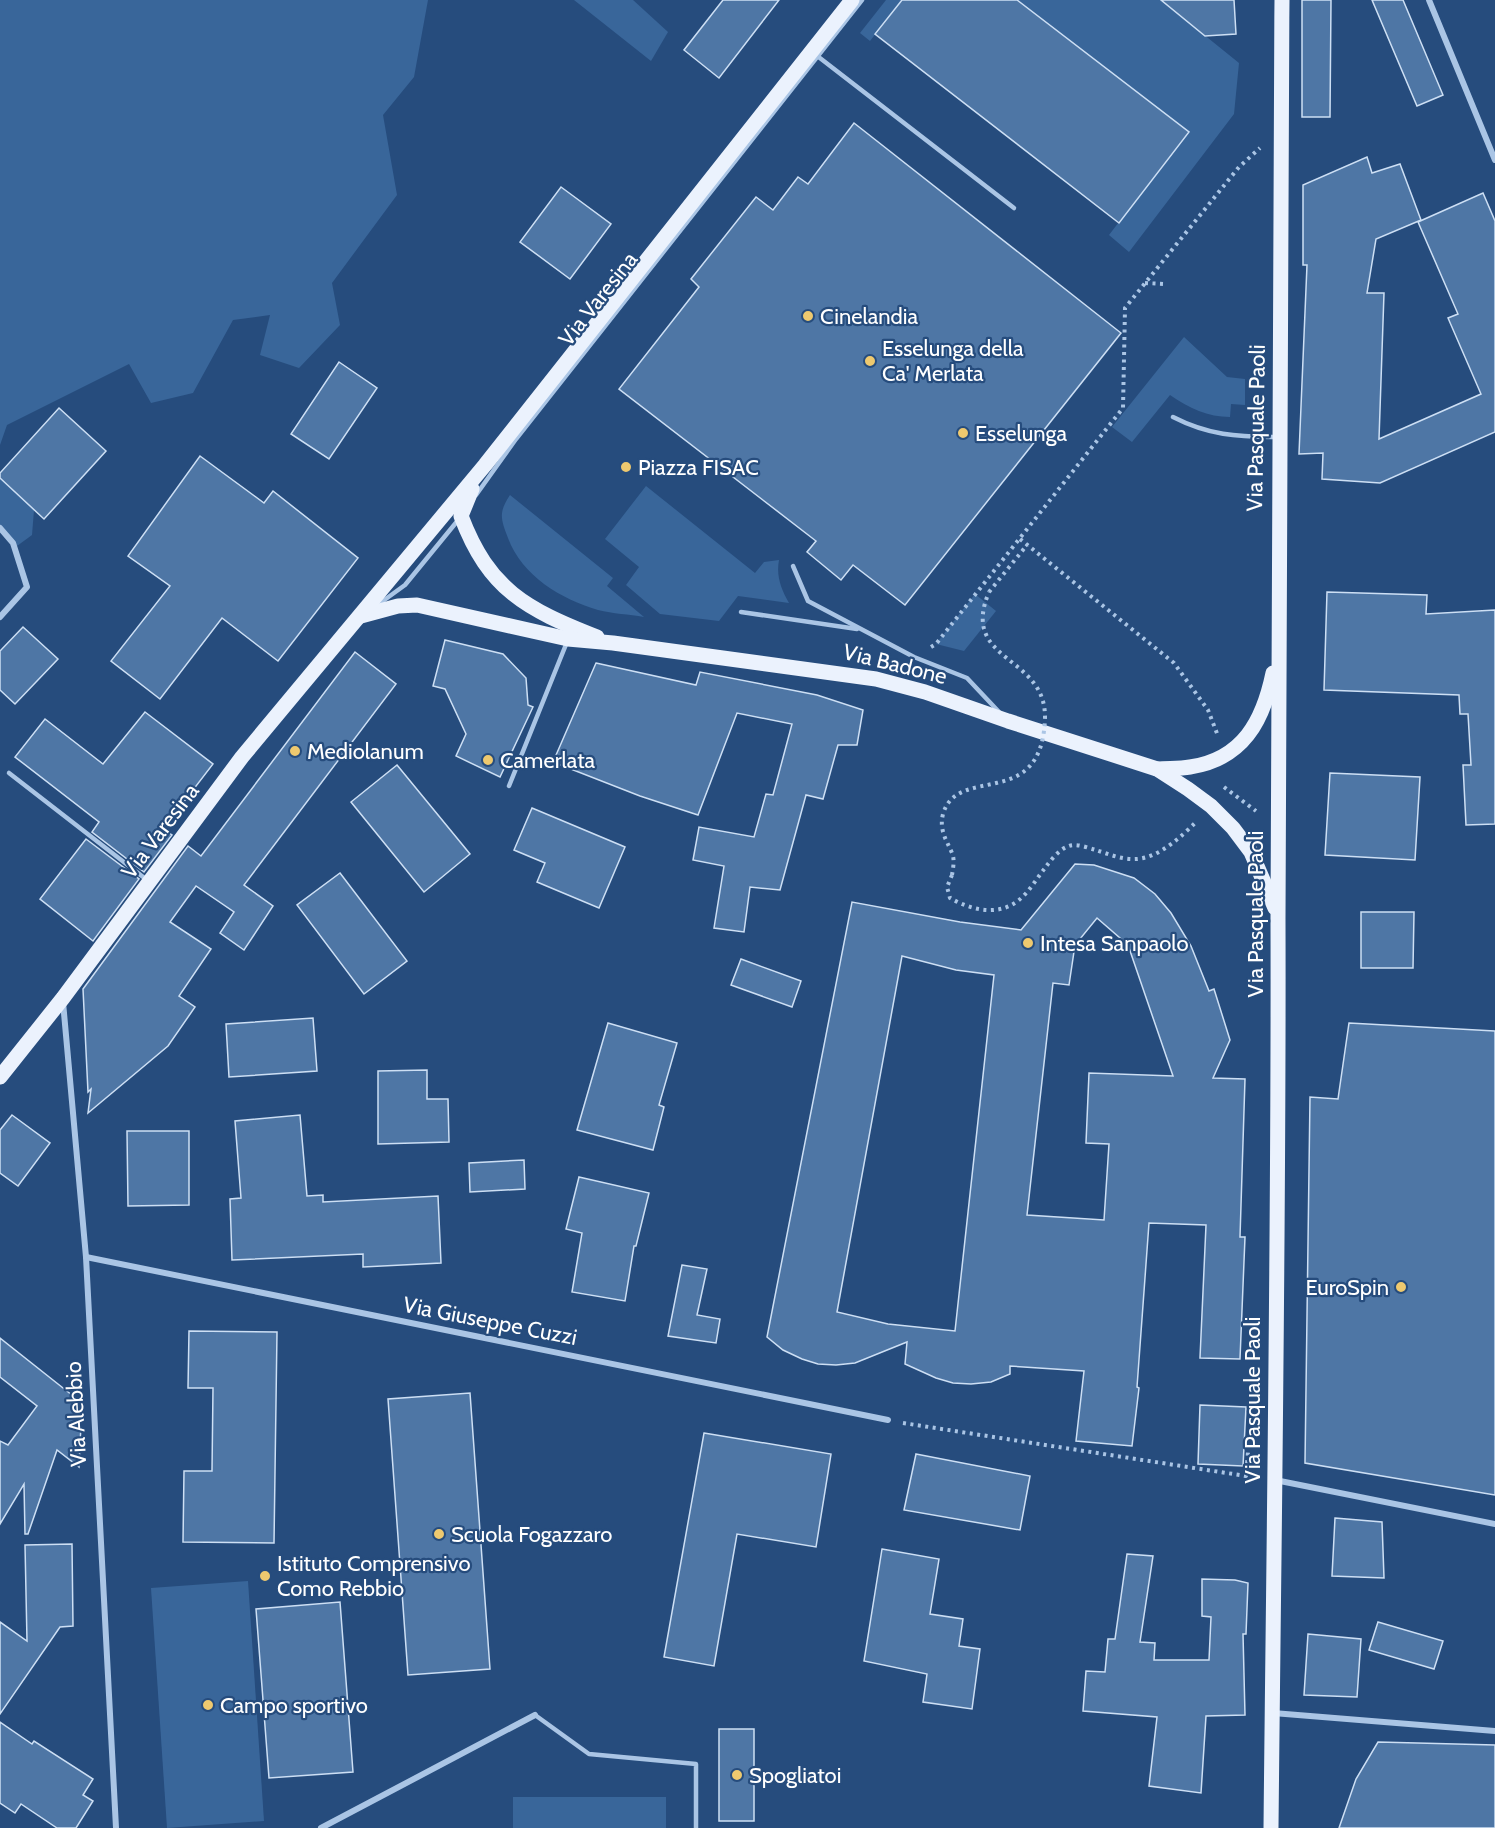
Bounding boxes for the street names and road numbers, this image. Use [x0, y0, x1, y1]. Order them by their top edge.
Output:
street label: Via Varesina [553, 246, 643, 352]
street label: Via Pasquale Paoli [1241, 344, 1271, 512]
street label: Via Badone [840, 638, 950, 690]
street label: Via Varesina [115, 778, 205, 884]
street label: Via Pasquale Paoli [1242, 831, 1269, 997]
street label: Via Giuseppe Cuzzi [401, 1291, 579, 1351]
street label: Via Pasquale Paoli [1239, 1317, 1266, 1483]
street label: Via Alebbio [60, 1361, 92, 1467]

